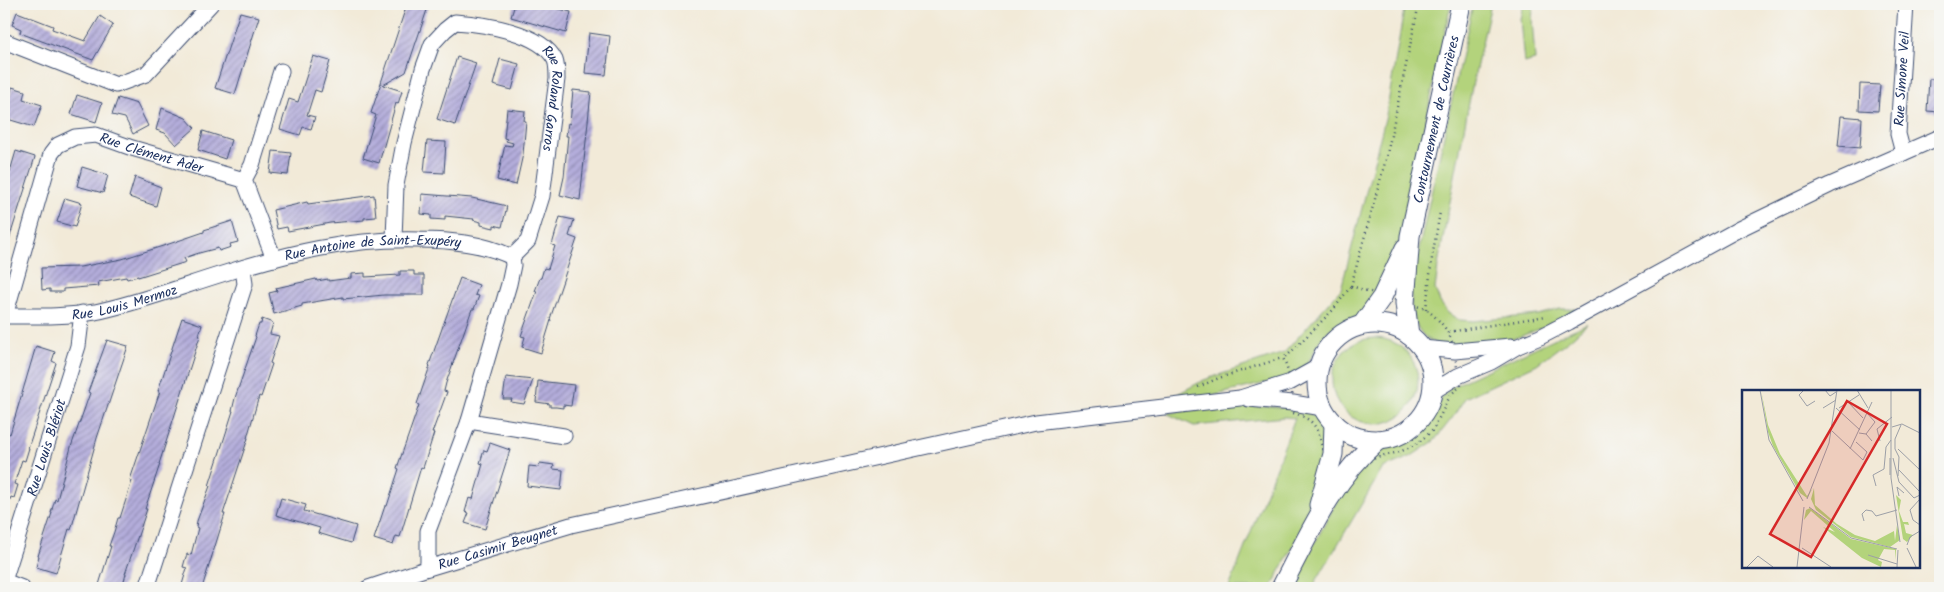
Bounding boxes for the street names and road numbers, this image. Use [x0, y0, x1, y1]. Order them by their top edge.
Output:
street label: Rue Simone Veil [1888, 30, 1916, 127]
street label: Contournement de Courrières [1408, 33, 1466, 205]
street label: Rue Roland Garros [536, 40, 567, 152]
street label: Rue Clément Ader [96, 127, 207, 180]
street label: Rue Antoine de Saint-Exupéry [282, 230, 463, 268]
street label: Rue Louis Mermoz [71, 279, 180, 327]
street label: Rue Louis Blériot [21, 396, 73, 499]
street label: Rue Casimir Beugnet [436, 519, 561, 576]

